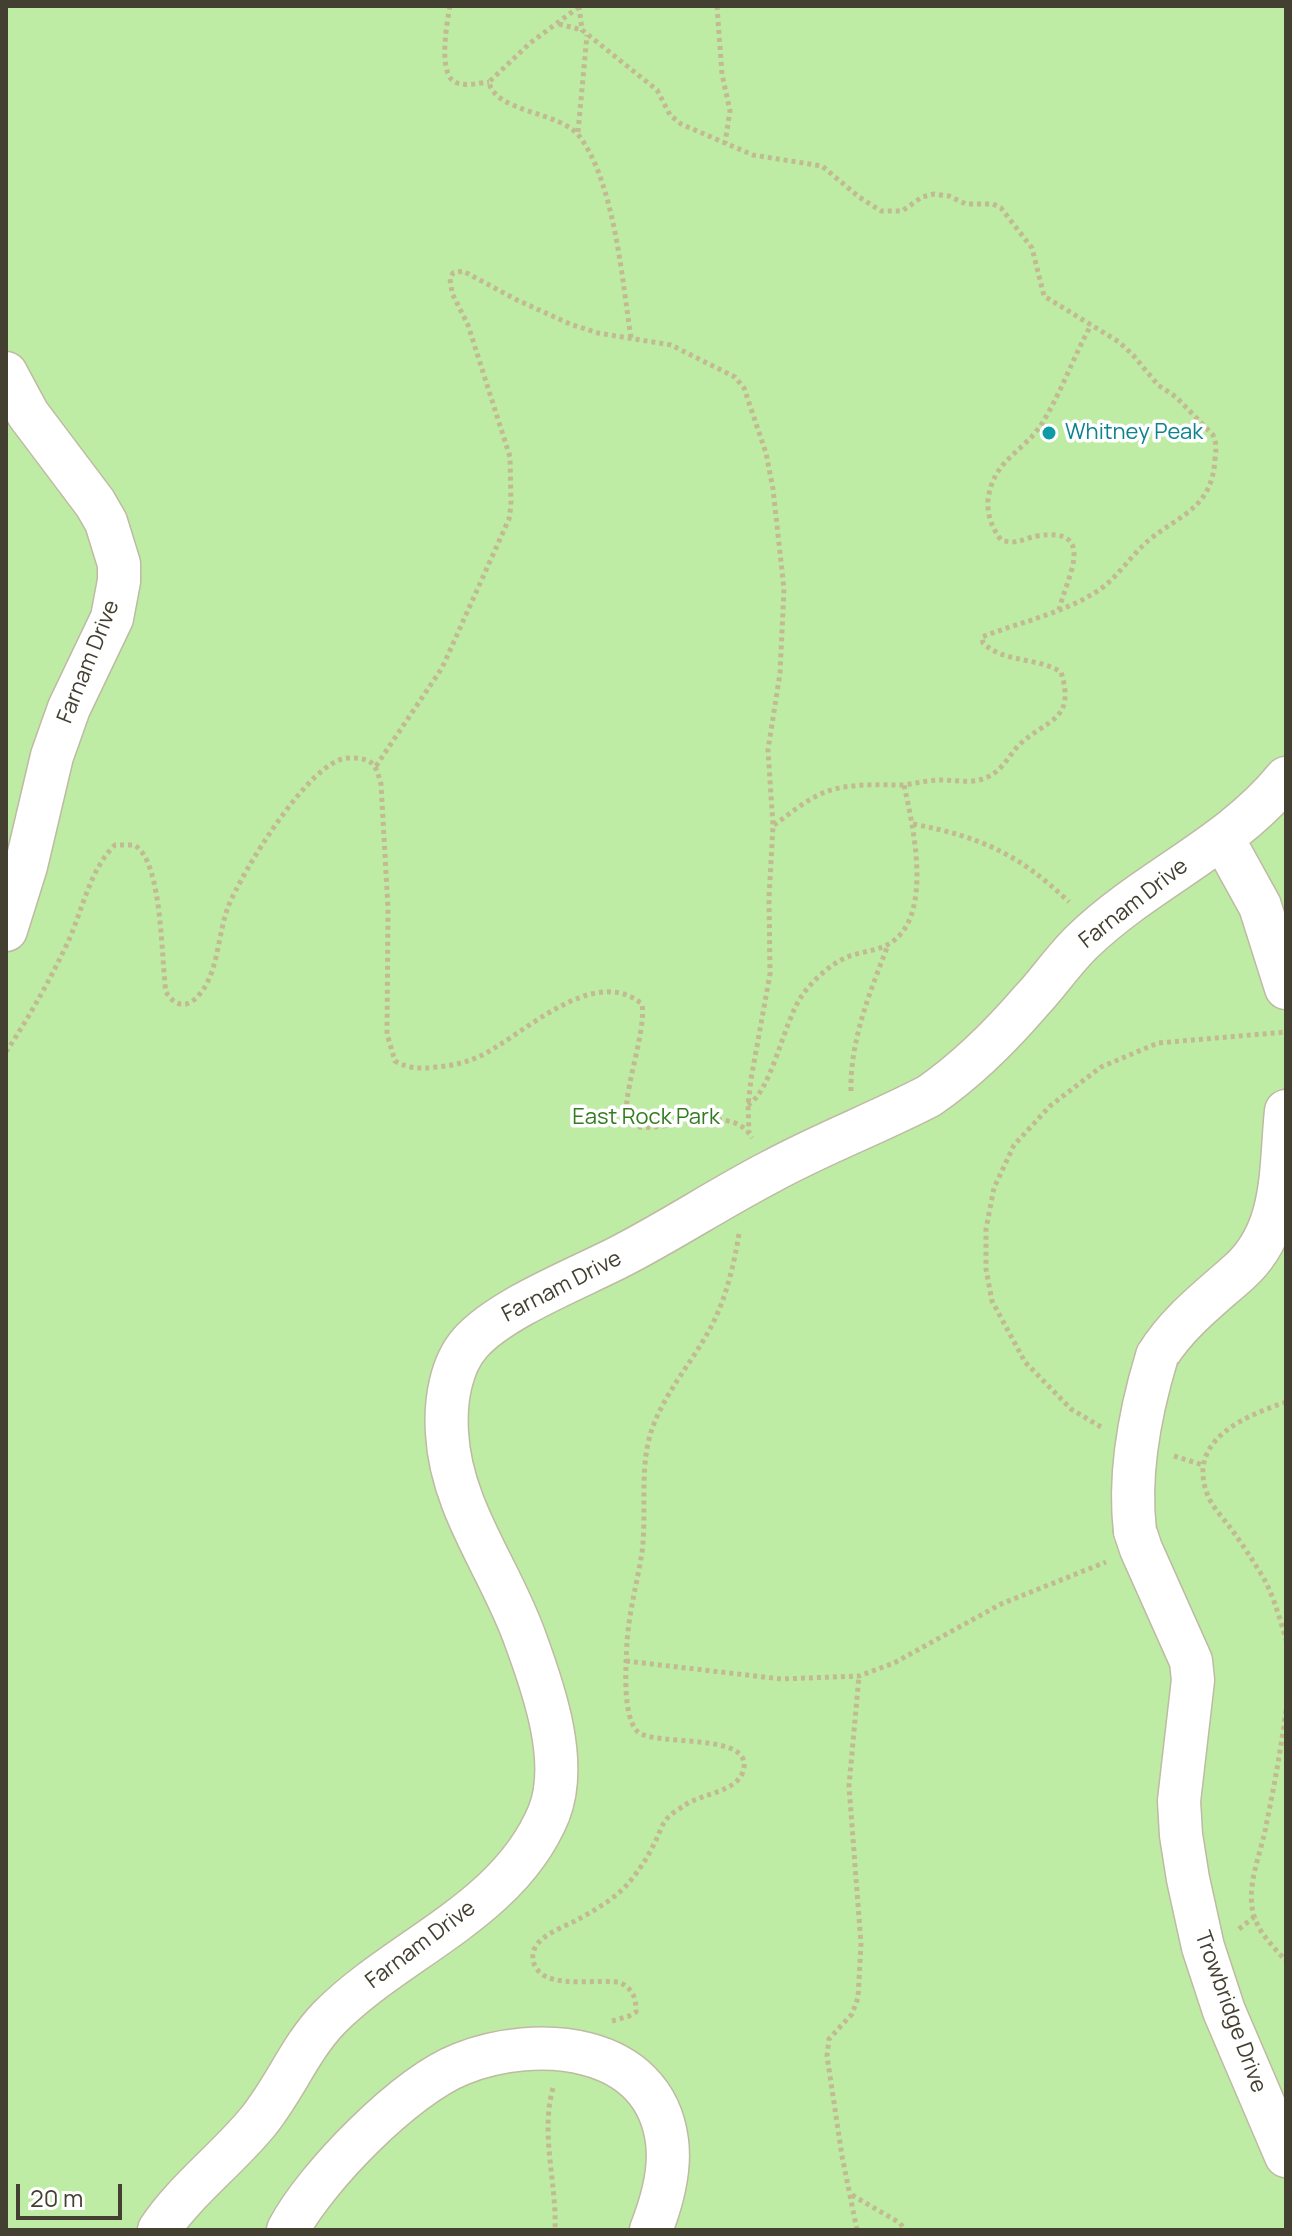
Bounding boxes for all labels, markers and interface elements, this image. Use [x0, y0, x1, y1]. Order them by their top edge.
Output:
place label: Whitney Peak [1065, 420, 1203, 446]
marker: Whitney Peak [1040, 424, 1058, 442]
street label: Farnam Drive [52, 597, 126, 727]
street label: Farnam Drive [1074, 853, 1194, 955]
park label: East Rock Park [572, 1105, 720, 1131]
street label: Farnam Drive [498, 1246, 626, 1328]
street label: Farnam Drive [361, 1895, 481, 1995]
street label: Trowbridge Drive [1189, 1928, 1271, 2096]
scale bar [20, 2168, 126, 2218]
text: 20 m [30, 2181, 83, 2214]

